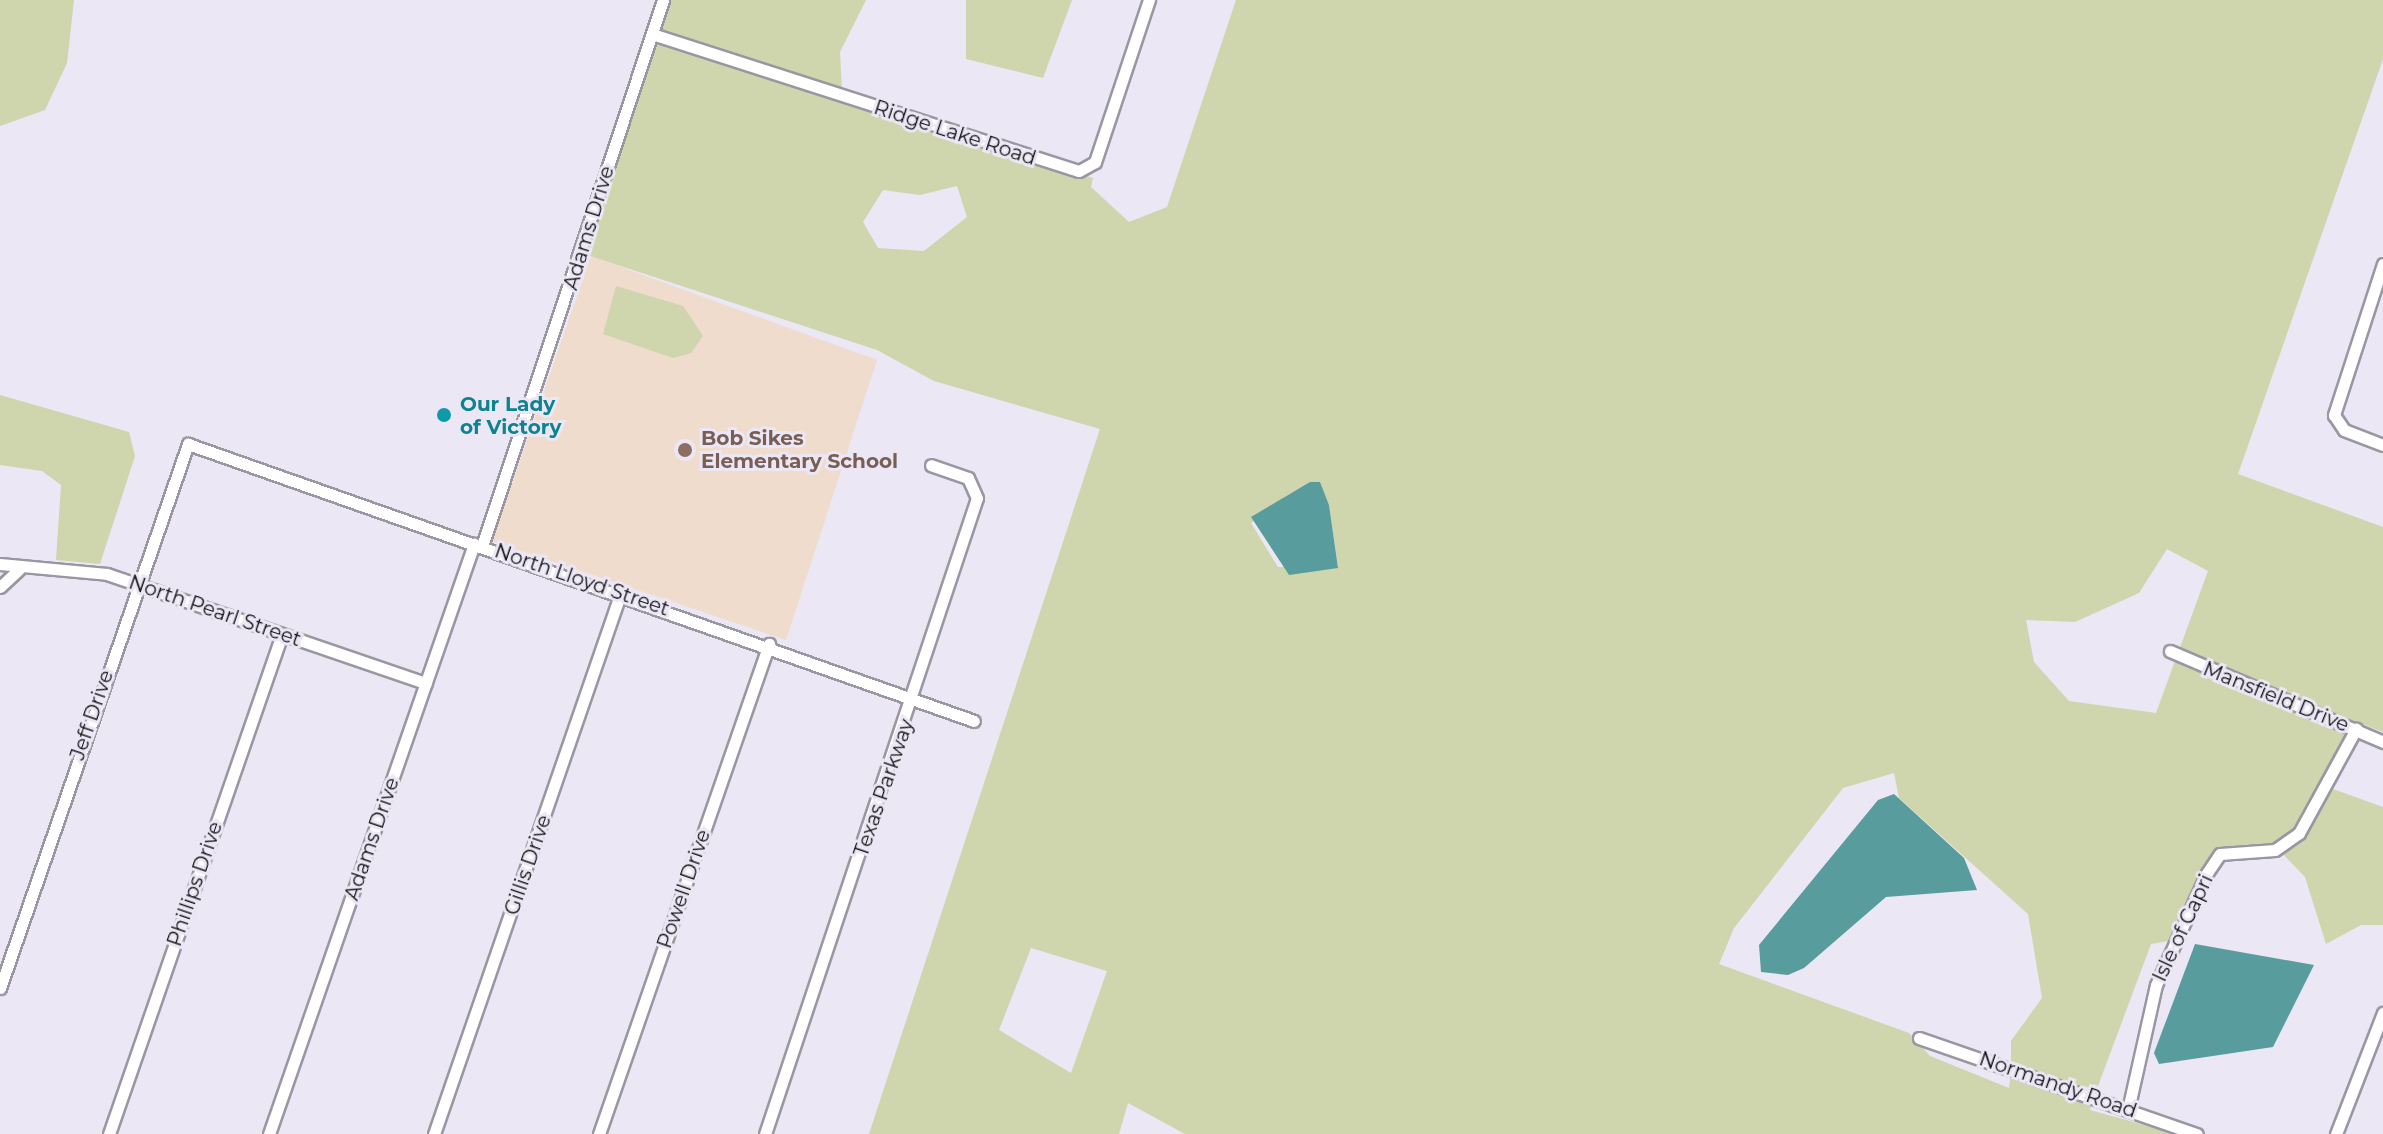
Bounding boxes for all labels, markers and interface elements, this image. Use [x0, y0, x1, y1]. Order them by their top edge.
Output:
street label: Ridge Lake Road [871, 95, 1039, 171]
street label: Adams Drive [559, 163, 619, 293]
place label: Our Lady of Victory [460, 392, 561, 439]
marker: Our Lady of Victory [435, 406, 453, 424]
place label: Bob Sikes Elementary School [701, 426, 898, 473]
marker: Bob Sikes Elementary School [676, 441, 694, 459]
street label: North Lloyd Street [491, 539, 673, 621]
street label: North Pearl Street [126, 570, 304, 652]
street label: Mansfield Drive [2200, 657, 2352, 737]
street label: Jeff Drive [65, 667, 119, 763]
street label: Texas Parkway [849, 716, 919, 860]
street label: Adams Drive [340, 774, 404, 904]
street label: Gillis Drive [500, 812, 556, 918]
street label: Phillips Drive [162, 818, 228, 950]
street label: Powell Drive [652, 826, 716, 952]
street label: Isle of Capri [2148, 871, 2218, 985]
street label: Normandy Road [1976, 1047, 2140, 1123]

